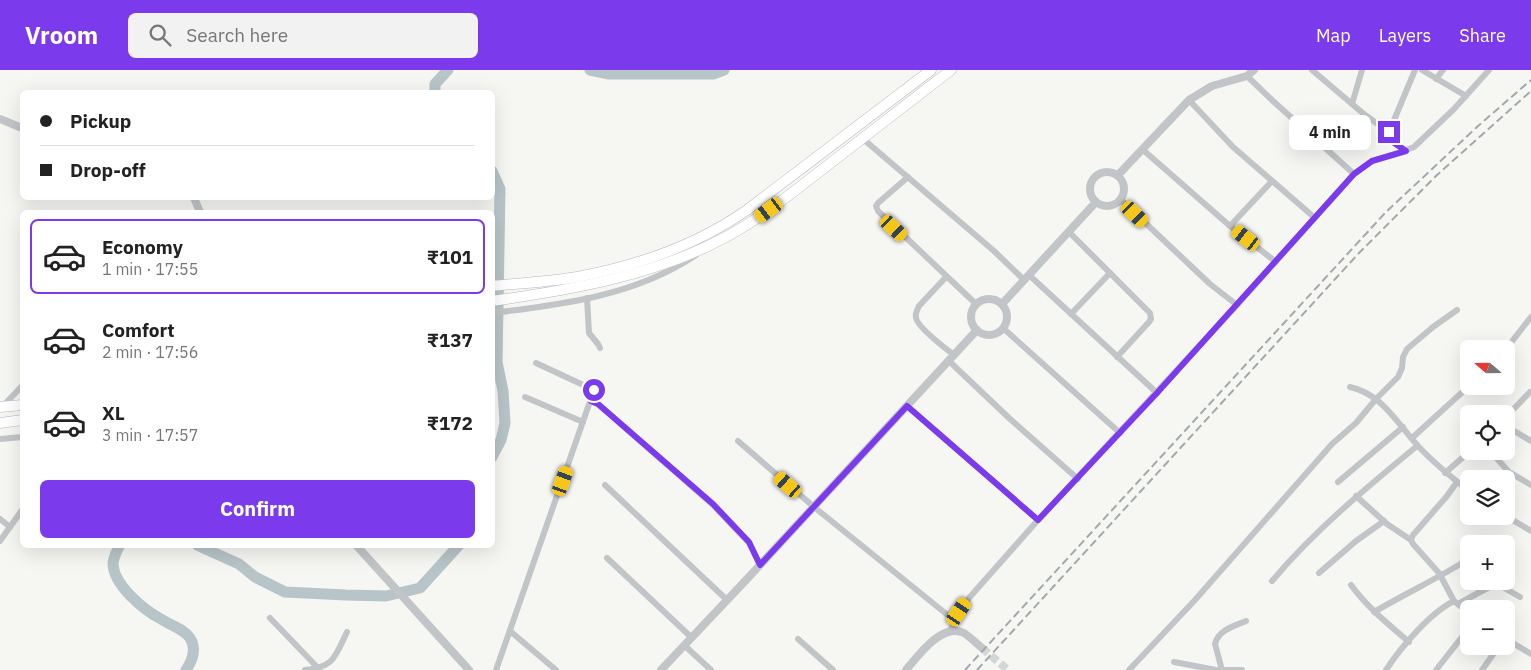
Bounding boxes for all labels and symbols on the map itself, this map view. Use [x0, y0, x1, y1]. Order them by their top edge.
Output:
callout: 4 min [1289, 114, 1372, 150]
route end [1378, 121, 1400, 143]
car [752, 195, 785, 225]
car [1119, 198, 1151, 230]
car [877, 212, 910, 244]
car [1229, 223, 1262, 253]
north arrow [1460, 340, 1515, 395]
route start [583, 379, 605, 401]
car [550, 464, 575, 498]
car [771, 469, 804, 501]
car [944, 595, 973, 629]

